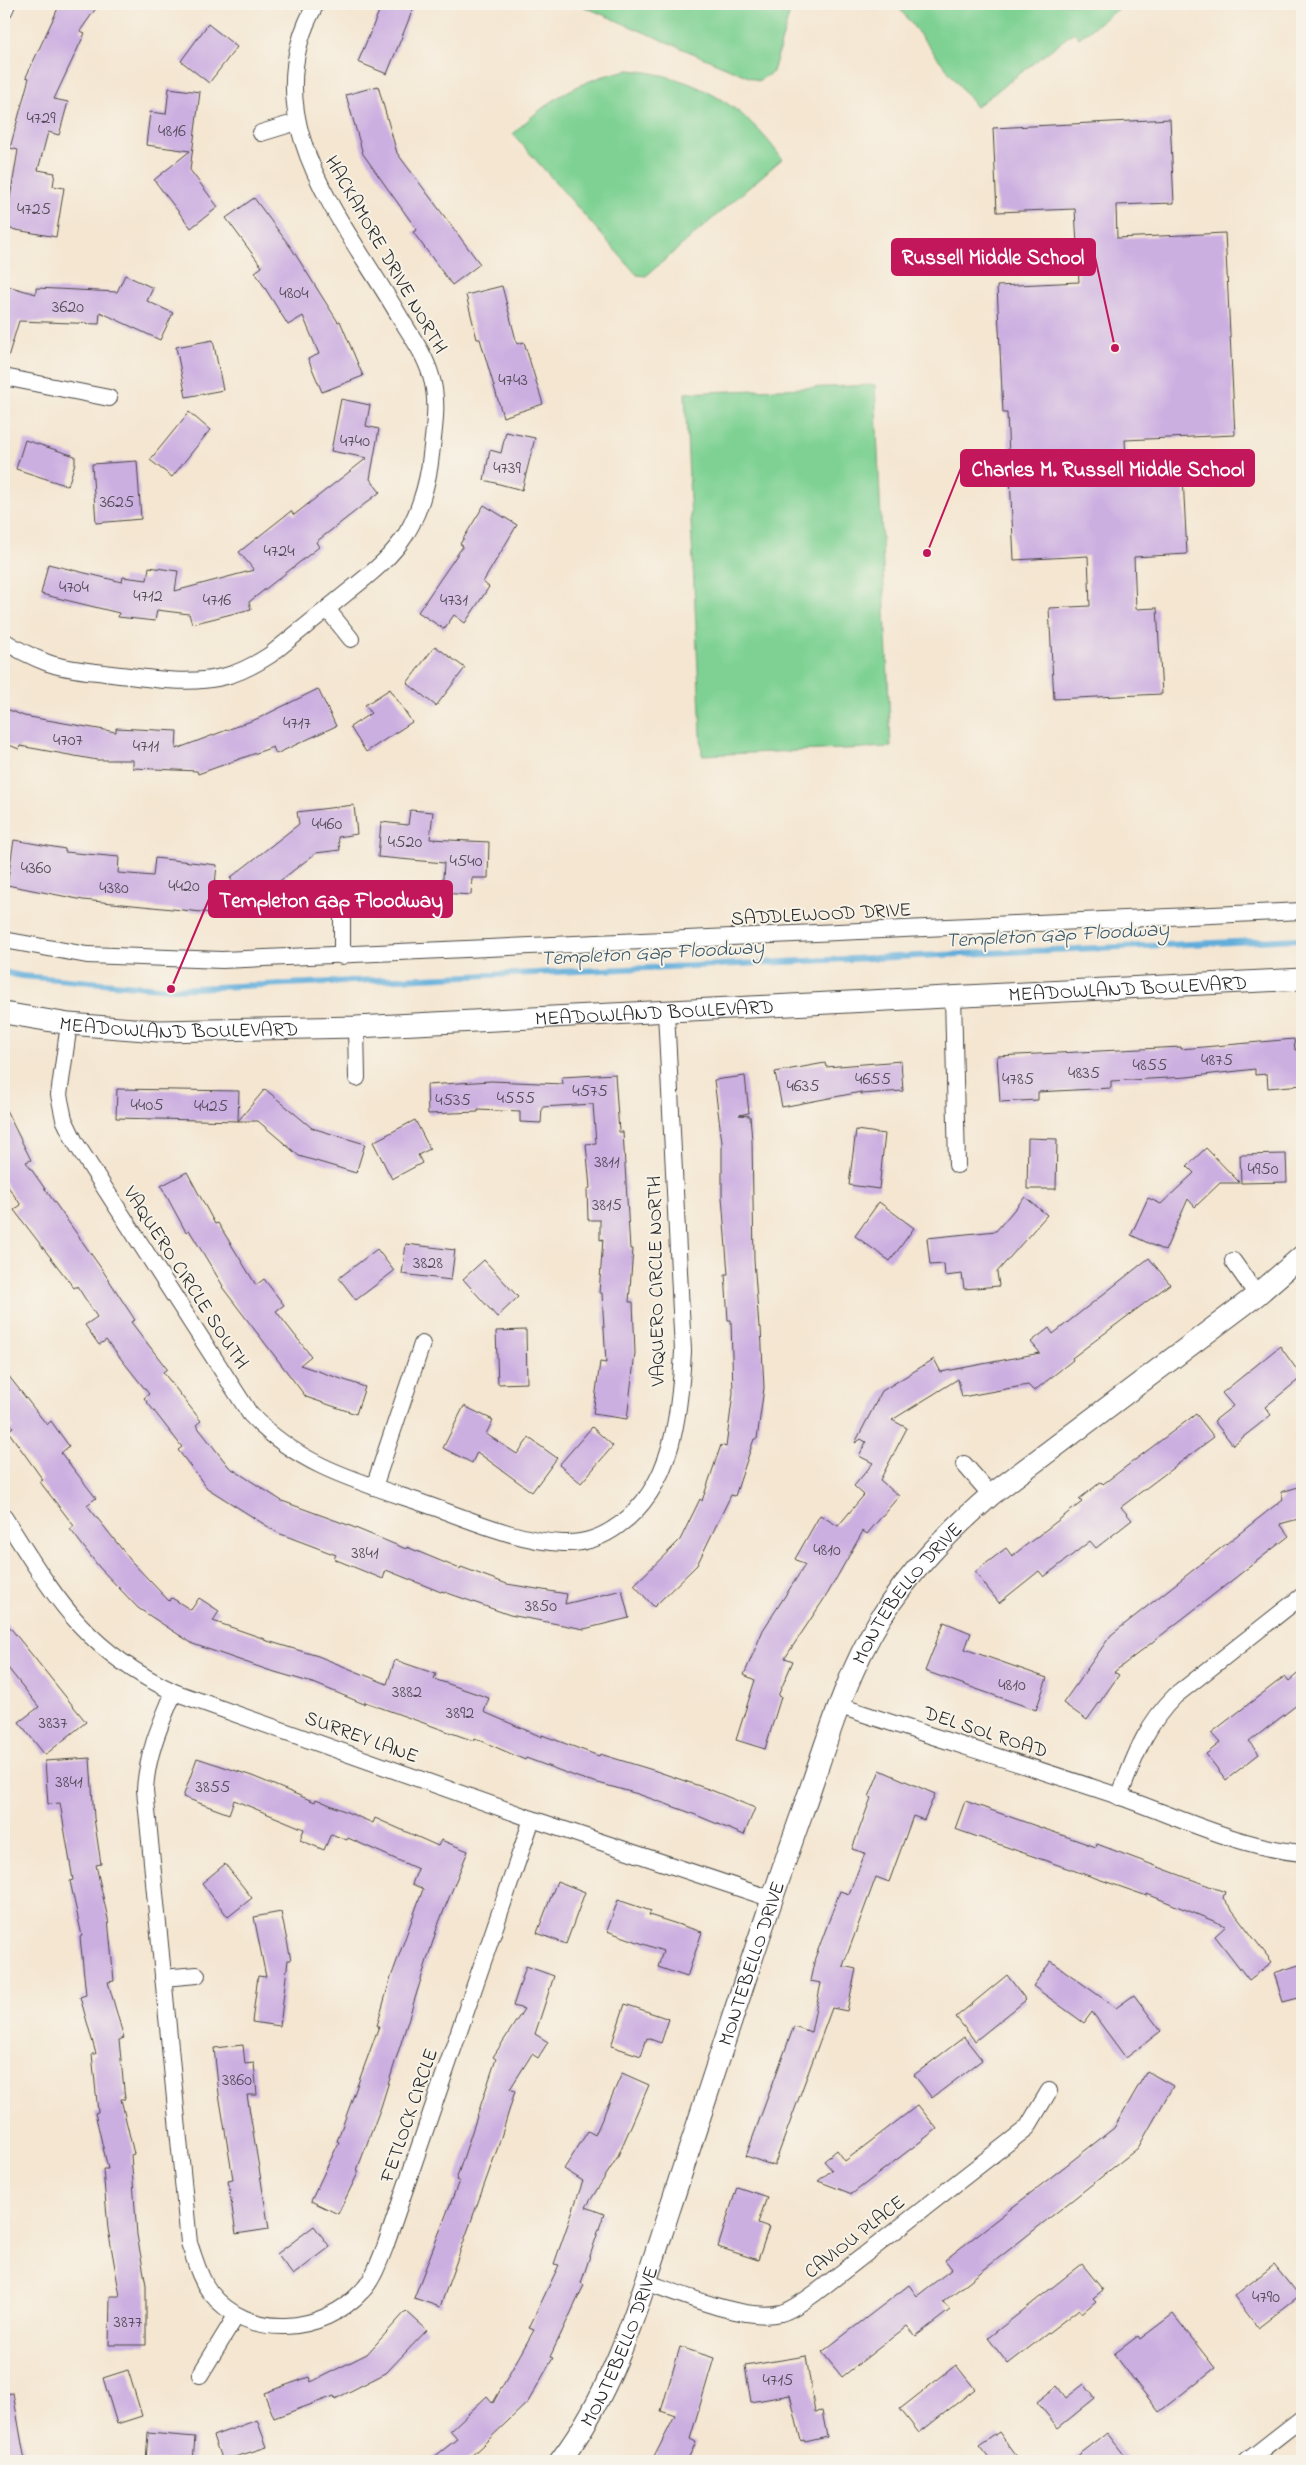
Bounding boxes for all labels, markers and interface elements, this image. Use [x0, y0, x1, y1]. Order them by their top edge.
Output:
house number: 4729 [26, 106, 56, 132]
house number: 4816 [158, 119, 186, 145]
street label: HACKAMORE DRIVE NORTH [316, 151, 454, 360]
house number: 4725 [17, 197, 51, 223]
callout: Russell Middle School [892, 239, 1095, 275]
text: Russell Middle School [902, 244, 1085, 274]
house number: 4804 [279, 281, 309, 307]
house number: 3620 [52, 295, 84, 321]
house number: 4743 [498, 368, 528, 394]
house number: 4740 [340, 429, 370, 455]
callout: Charles M. Russell Middle School [961, 450, 1254, 486]
house number: 4739 [493, 456, 521, 482]
text: Charles M. Russell Middle School [972, 456, 1245, 486]
house number: 3625 [100, 490, 134, 516]
house number: 4724 [263, 539, 295, 565]
house number: 4704 [59, 575, 90, 601]
house number: 4712 [133, 584, 163, 610]
house number: 4716 [203, 588, 231, 614]
house number: 4731 [440, 588, 468, 614]
house number: 4717 [283, 711, 312, 737]
house number: 4707 [53, 728, 84, 754]
house number: 4711 [133, 734, 159, 760]
house number: 4460 [312, 812, 342, 838]
house number: 4520 [388, 830, 422, 856]
house number: 4540 [450, 849, 483, 875]
house number: 4360 [21, 856, 51, 882]
house number: 4420 [168, 874, 200, 900]
house number: 4380 [99, 876, 129, 902]
callout: Templeton Gap Floodway [209, 881, 452, 917]
text: Templeton Gap Floodway [219, 887, 443, 919]
street label: SADDLEWOOD DRIVE [730, 896, 912, 935]
water label: Templeton Gap Floodway [945, 915, 1170, 957]
water label: Templeton Gap Floodway [540, 933, 765, 975]
street label: MEADOWLAND BOULEVARD [1008, 970, 1248, 1011]
street label: MEADOWLAND BOULEVARD [534, 994, 775, 1035]
street label: MEADOWLAND BOULEVARD [57, 1011, 299, 1048]
house number: 4875 [1201, 1048, 1233, 1074]
house number: 4855 [1133, 1053, 1167, 1079]
house number: 4835 [1068, 1061, 1100, 1087]
house number: 4655 [855, 1067, 891, 1093]
house number: 4785 [1002, 1067, 1034, 1093]
house number: 4635 [786, 1074, 820, 1100]
house number: 4575 [572, 1079, 608, 1105]
house number: 4555 [497, 1086, 535, 1112]
house number: 4535 [435, 1088, 471, 1114]
house number: 4405 [131, 1093, 163, 1119]
house number: 4425 [194, 1094, 228, 1120]
house number: 3811 [594, 1150, 620, 1176]
house number: 4950 [1248, 1157, 1279, 1183]
street label: VAQUERO CIRCLE NORTH [641, 1175, 674, 1388]
street label: VAQUERO CIRCLE SOUTH [114, 1180, 255, 1376]
house number: 3815 [592, 1193, 622, 1219]
house number: 3828 [413, 1251, 443, 1277]
street label: MONTEBELLO DRIVE [846, 1516, 970, 1670]
house number: 4810 [813, 1538, 841, 1564]
house number: 3841 [351, 1541, 379, 1567]
house number: 3850 [525, 1594, 557, 1620]
house number: 4810 [998, 1673, 1026, 1699]
house number: 3882 [392, 1680, 422, 1706]
street label: DEL SOL ROAD [918, 1699, 1051, 1767]
house number: 3892 [446, 1701, 474, 1727]
street label: SURREY LANE [300, 1704, 422, 1772]
house number: 3837 [38, 1711, 68, 1737]
house number: 3841 [55, 1770, 83, 1796]
house number: 3855 [196, 1775, 230, 1801]
street label: MONTEBELLO DRIVE [712, 1878, 794, 2050]
street label: FETLOCK CIRCLE [374, 2045, 447, 2188]
house number: 3860 [222, 2068, 252, 2094]
street label: CAVIOU PLACE [799, 2189, 912, 2287]
street label: MONTEBELLO DRIVE [574, 2263, 667, 2433]
house number: 4790 [1252, 2285, 1280, 2311]
house number: 3877 [113, 2310, 143, 2336]
house number: 4715 [763, 2368, 793, 2394]

